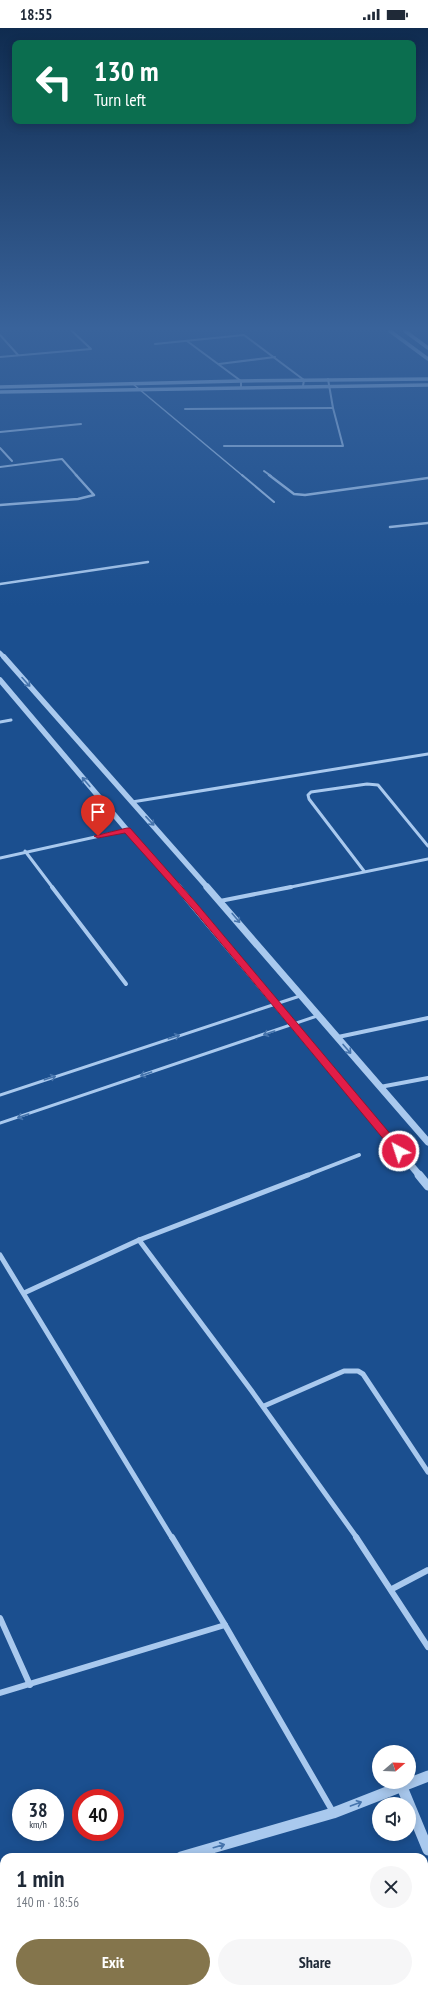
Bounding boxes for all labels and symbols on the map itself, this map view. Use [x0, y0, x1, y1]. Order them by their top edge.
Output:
one-way arrow [22, 676, 31, 687]
one-way arrow [82, 776, 91, 787]
pin [81, 795, 115, 836]
one-way arrow [145, 816, 155, 826]
one-way arrow [231, 913, 240, 924]
one-way arrow [263, 1029, 275, 1037]
one-way arrow [167, 1033, 179, 1041]
one-way arrow [343, 1044, 352, 1054]
one-way arrow [139, 1071, 152, 1078]
one-way arrow [44, 1074, 57, 1081]
one-way arrow [17, 1112, 29, 1120]
position arrow [378, 1130, 420, 1172]
north arrow [372, 1745, 416, 1789]
speed limit sign: 40 [72, 1789, 124, 1841]
one-way arrow [350, 1800, 362, 1808]
one-way arrow [212, 1842, 225, 1849]

